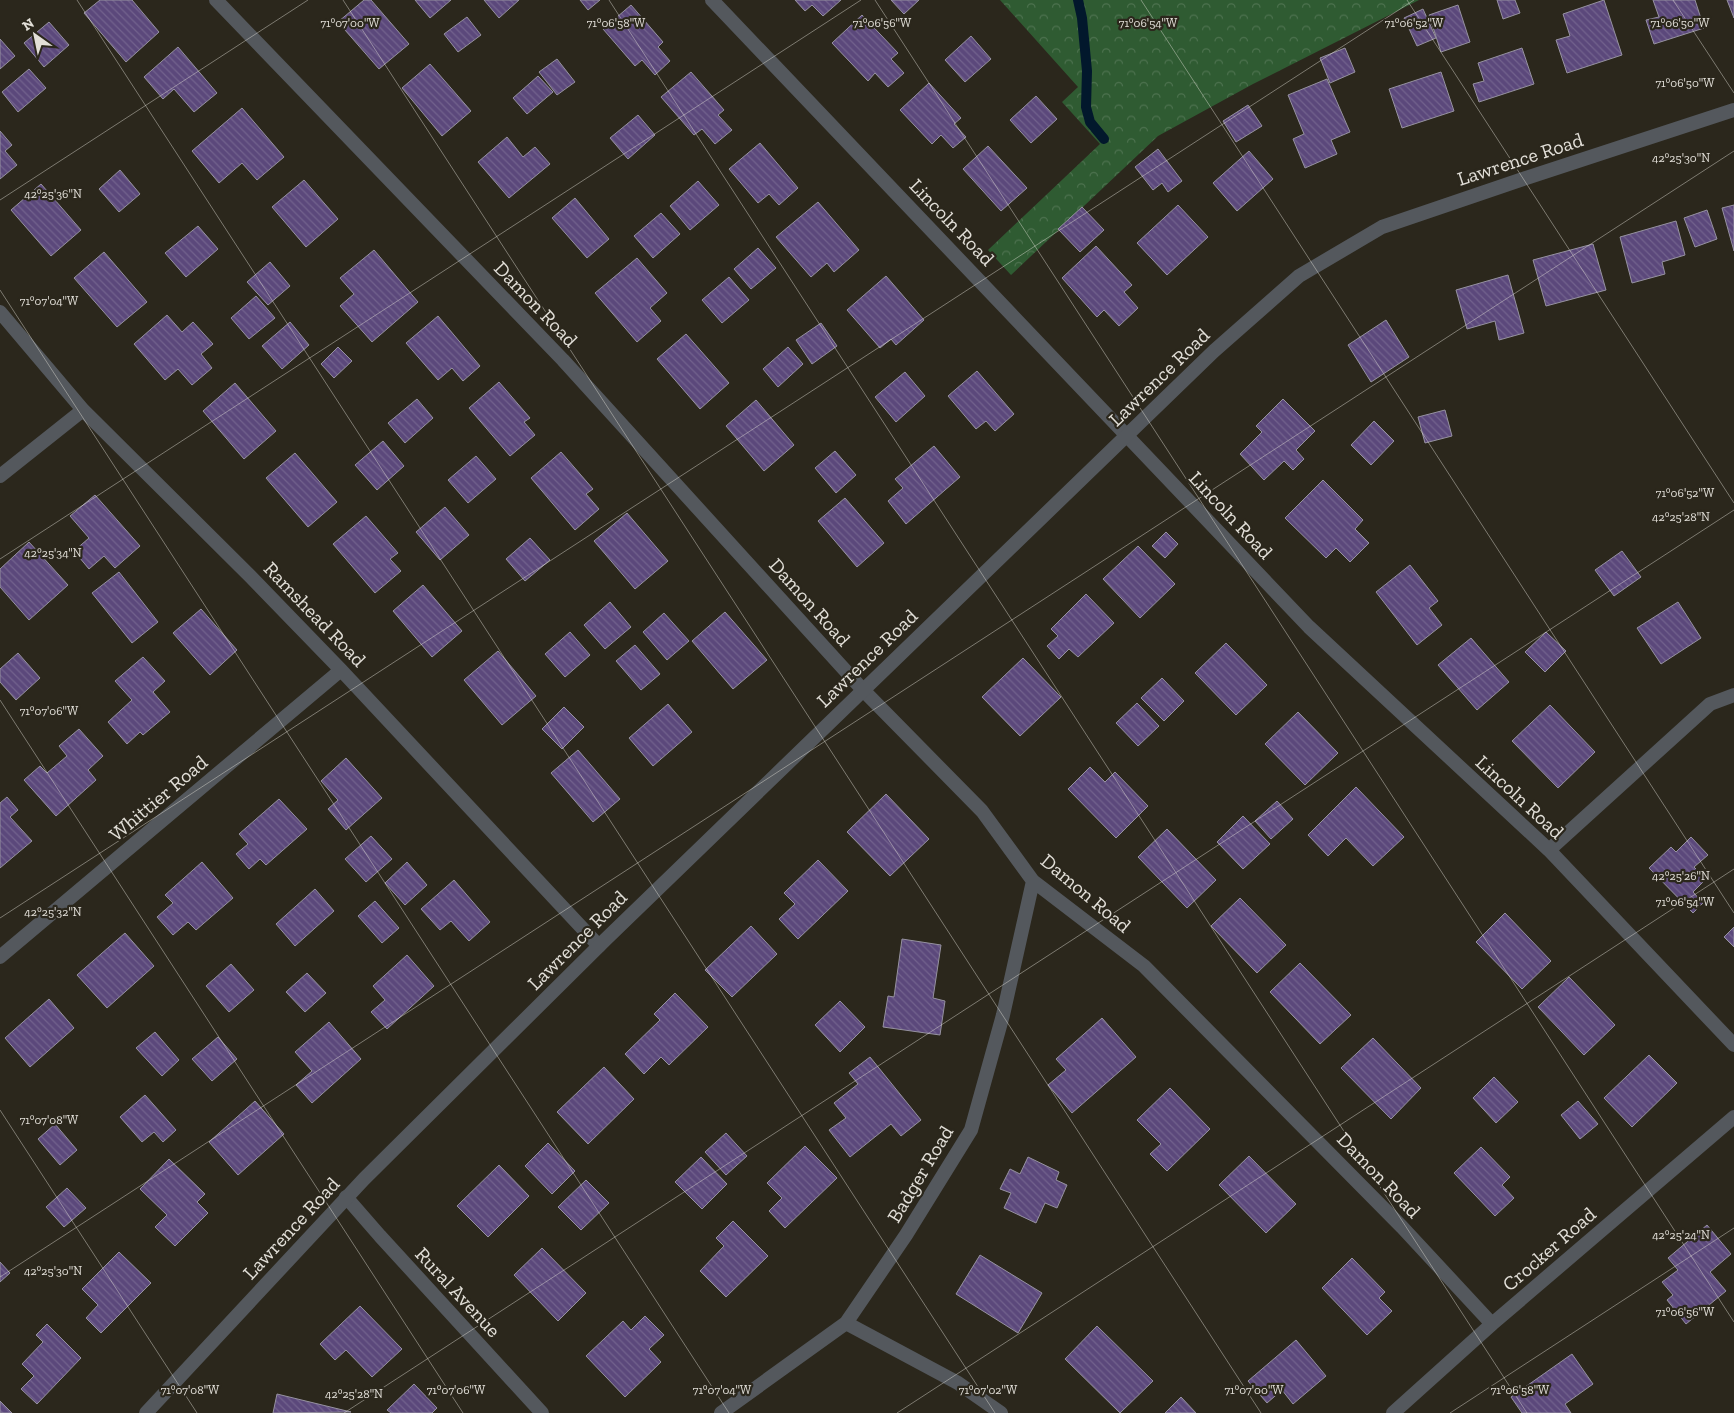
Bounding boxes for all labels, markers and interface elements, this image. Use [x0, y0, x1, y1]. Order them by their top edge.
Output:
north arrow [10, 10, 60, 60]
text: N [19, 14, 38, 35]
text: 71°07'00"W [320, 16, 380, 30]
text: 71°06'58"W [587, 16, 646, 30]
text: 71°06'56"W [853, 16, 912, 30]
text: 71°06'54"W [1119, 16, 1178, 30]
text: 71°06'52"W [1385, 16, 1444, 30]
text: 71°06'50"W [1650, 16, 1710, 30]
text: 71°06'50"W [1655, 76, 1715, 90]
street label: Lawrence Road [1454, 127, 1586, 191]
text: 42°25'30"N [1652, 151, 1710, 165]
street label: Lincoln Road [905, 173, 999, 271]
text: 42°25'36"N [24, 187, 82, 201]
street label: Damon Road [489, 256, 583, 352]
text: 71°07'04"W [20, 294, 79, 308]
street label: Lawrence Road [1104, 323, 1214, 431]
street label: Lincoln Road [1184, 466, 1278, 564]
text: 71°06'52"W [1656, 486, 1715, 500]
text: 42°25'28"N [1652, 510, 1710, 524]
text: 42°25'34"N [24, 546, 82, 560]
street label: Damon Road [764, 553, 856, 651]
street label: Ramshead Road [259, 556, 371, 672]
street label: Lawrence Road [812, 604, 922, 712]
text: 71°07'06"W [20, 704, 79, 718]
street label: Whittier Road [104, 750, 212, 846]
street label: Lincoln Road [1471, 750, 1569, 844]
street label: Damon Road [1036, 848, 1136, 938]
text: 42°25'26"N [1652, 869, 1710, 883]
street label: Lawrence Road [522, 885, 632, 995]
text: 71°06'54"W [1656, 895, 1715, 909]
text: 42°25'32"N [24, 905, 82, 919]
text: 71°07'08"W [20, 1113, 79, 1127]
street label: Badger Road [882, 1121, 958, 1227]
street label: Damon Road [1332, 1127, 1426, 1223]
street label: Lawrence Road [238, 1172, 344, 1284]
street label: Crocker Road [1497, 1202, 1601, 1296]
text: 42°25'24"N [1652, 1228, 1710, 1242]
street label: Rural Avenue [410, 1242, 506, 1342]
text: 42°25'30"N [24, 1264, 82, 1278]
text: 71°06'56"W [1656, 1305, 1715, 1319]
text: 71°07'08"W [161, 1383, 220, 1397]
text: 71°07'06"W [427, 1383, 486, 1397]
text: 71°07'04"W [693, 1383, 752, 1397]
text: 71°07'02"W [959, 1383, 1018, 1397]
text: 71°07'00"W [1224, 1383, 1284, 1397]
text: 71°06'58"W [1491, 1383, 1550, 1397]
text: 42°25'28"N [325, 1387, 383, 1401]

